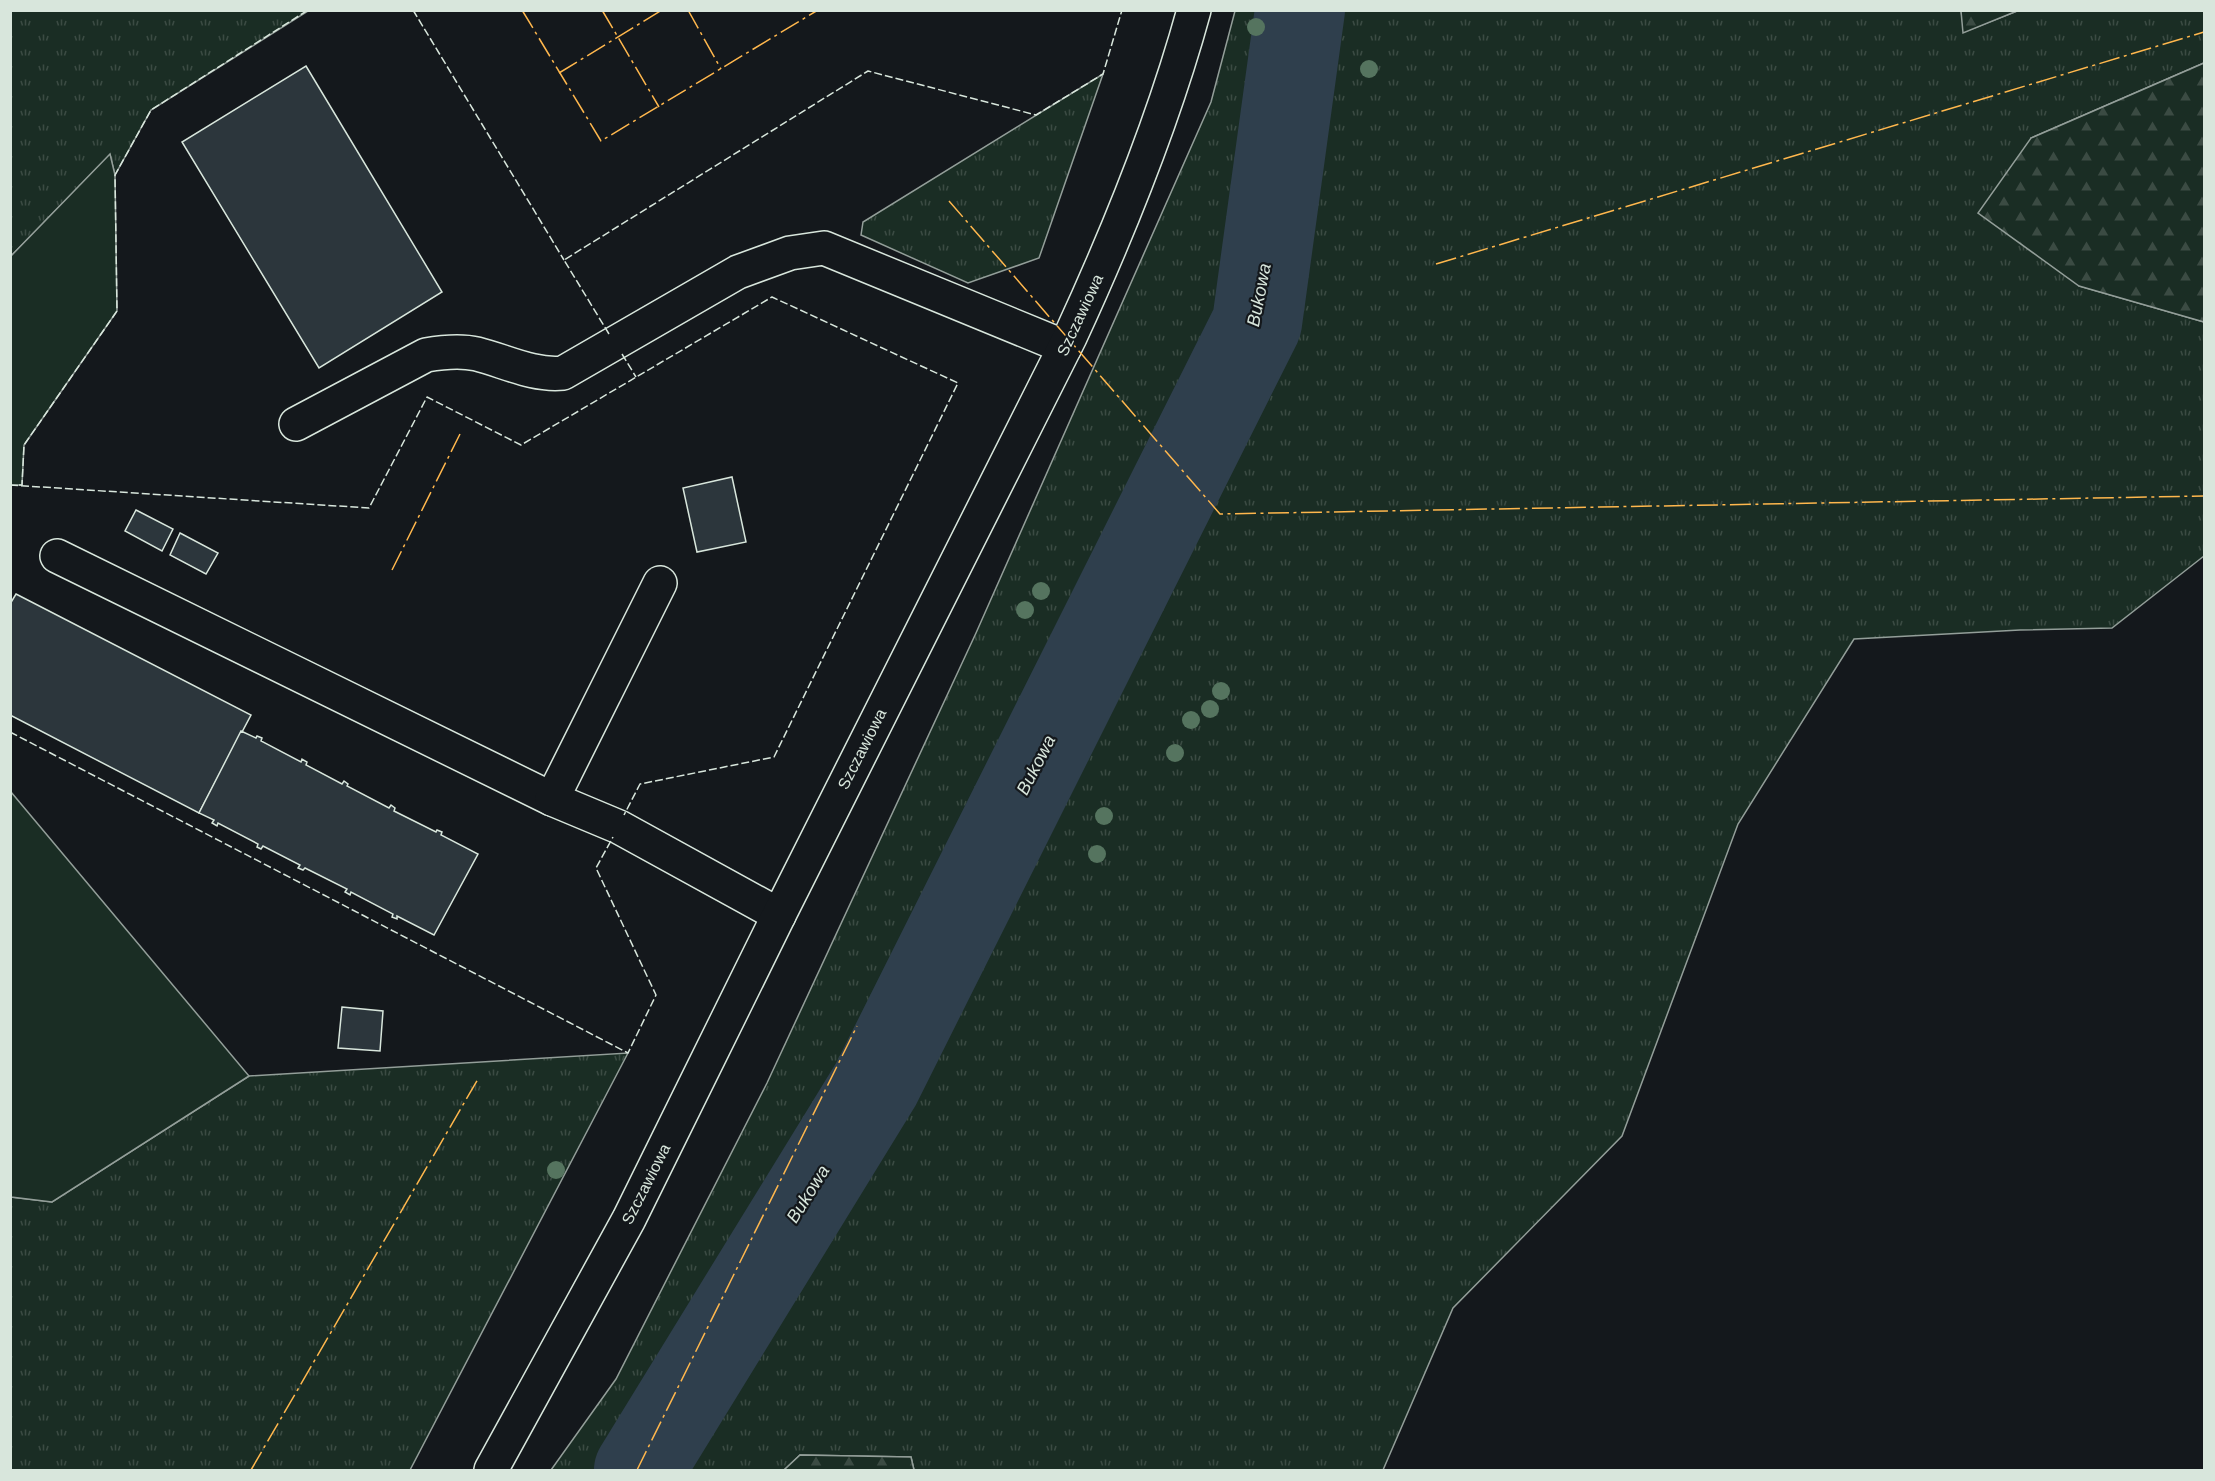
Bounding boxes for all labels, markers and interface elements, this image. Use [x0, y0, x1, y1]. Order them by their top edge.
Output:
water label: Bukowa [1243, 262, 1275, 328]
street label: Szczawiowa [1054, 271, 1106, 358]
street label: Szczawiowa [834, 706, 890, 792]
water label: Bukowa [1013, 732, 1059, 798]
street label: Szczawiowa [618, 1141, 674, 1227]
water label: Bukowa [783, 1162, 833, 1226]

